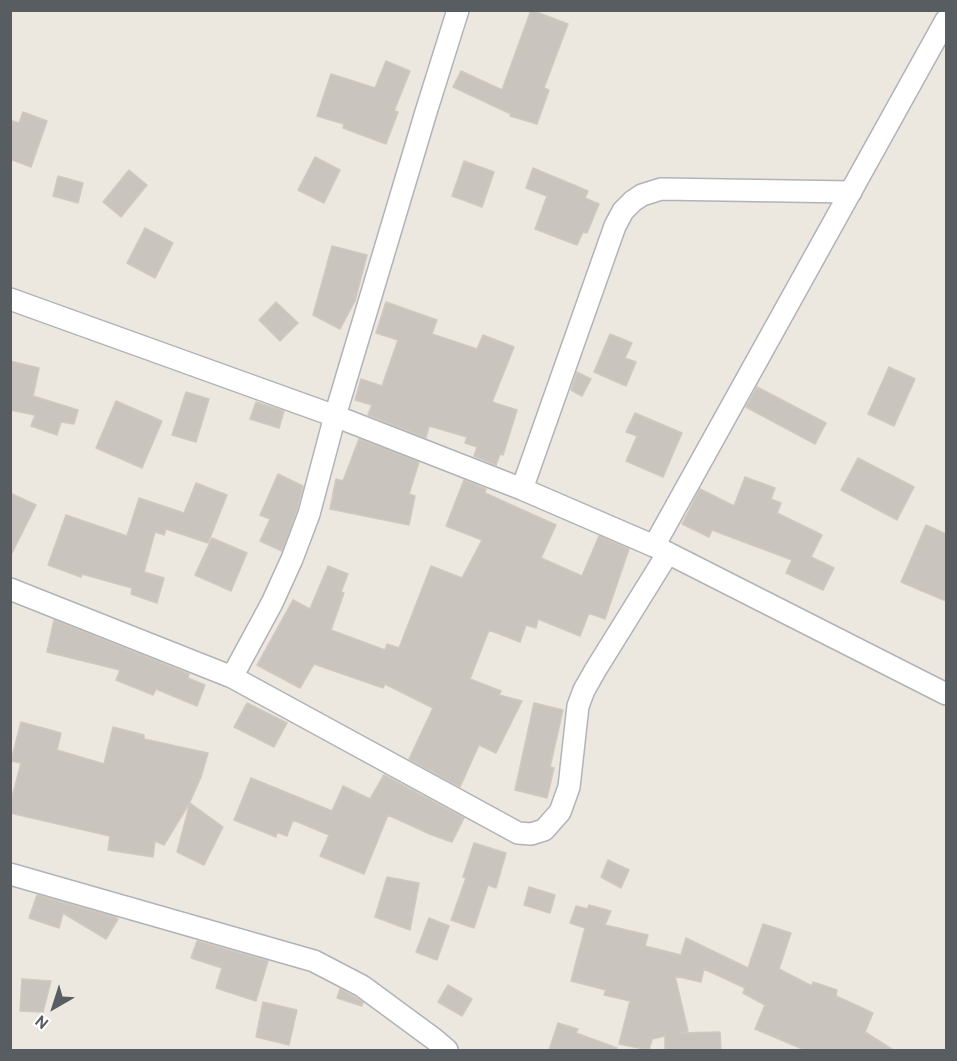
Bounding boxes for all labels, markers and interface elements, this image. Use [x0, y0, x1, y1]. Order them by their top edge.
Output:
north arrow [24, 977, 84, 1037]
text: N [32, 1010, 53, 1032]

